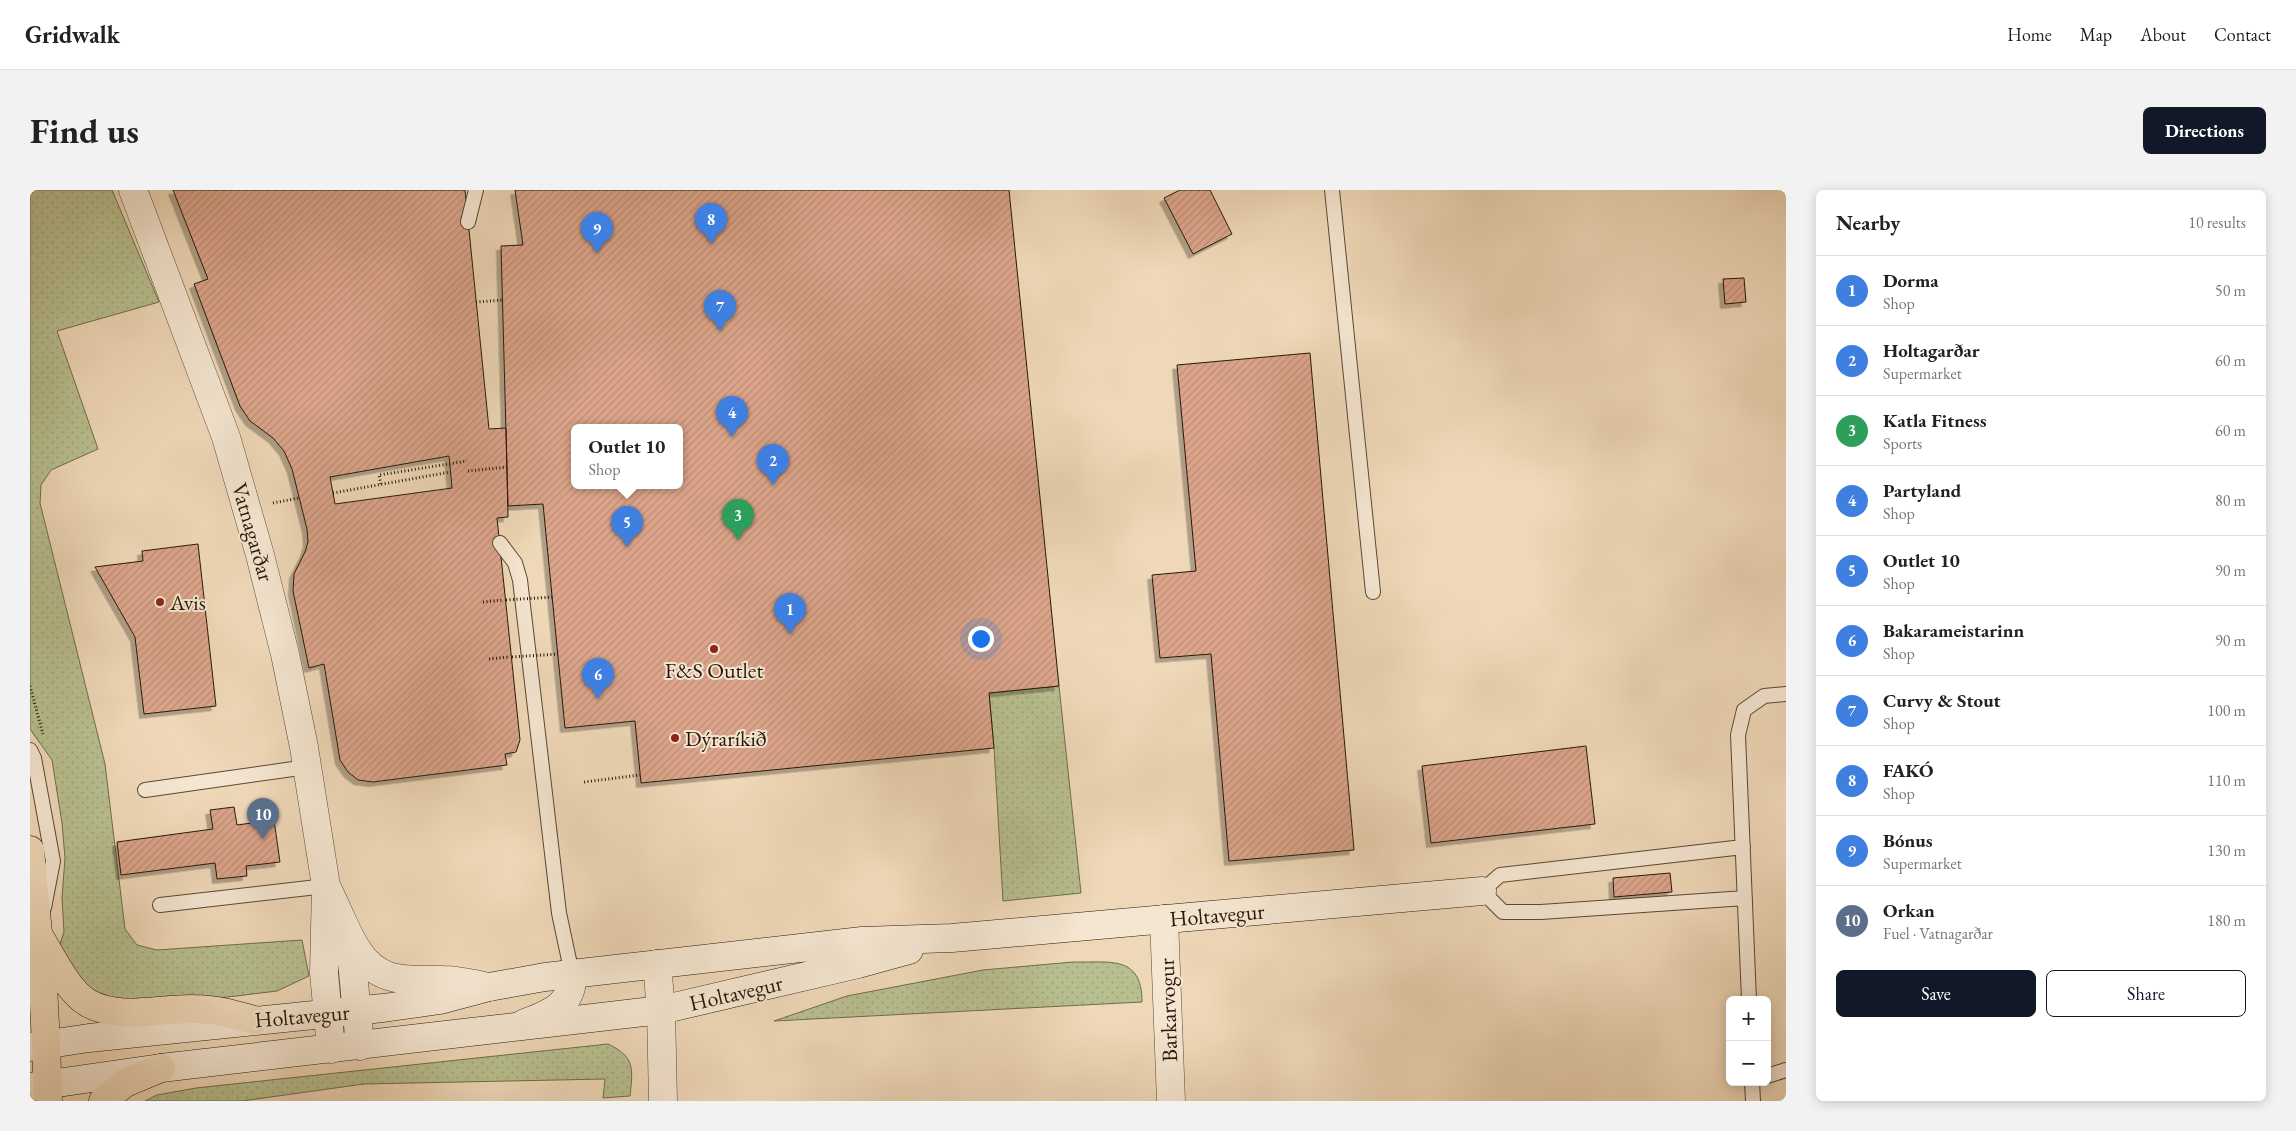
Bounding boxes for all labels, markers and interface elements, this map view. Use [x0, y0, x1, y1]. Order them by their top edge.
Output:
text: Gridwalk [25, 19, 120, 50]
text: Home [2007, 23, 2052, 46]
text: Map [2080, 23, 2112, 46]
text: About [2140, 23, 2186, 46]
text: Contact [2214, 23, 2271, 46]
button: Directions [2143, 107, 2266, 154]
text: Find us [30, 108, 139, 153]
pin: 8 [695, 203, 727, 244]
text: Nearby [1836, 209, 1900, 236]
pin: 9 [581, 212, 613, 253]
text: 10 results [2188, 212, 2246, 233]
text: Dorma [1883, 268, 1939, 293]
text: 1 [1848, 280, 1856, 301]
text: 50 m [2215, 280, 2246, 301]
pin: 7 [704, 290, 736, 331]
text: Shop [1883, 293, 1915, 314]
text: Holtagarðar [1883, 338, 1980, 363]
text: 2 [1848, 350, 1856, 371]
text: 60 m [2215, 350, 2246, 371]
text: Supermarket [1883, 363, 1962, 384]
pin: 4 [716, 396, 748, 437]
text: Katla Fitness [1883, 408, 1987, 433]
text: 3 [1848, 420, 1856, 441]
text: 60 m [2215, 420, 2246, 441]
popup [571, 424, 683, 489]
text: Sports [1883, 433, 1922, 454]
text: Outlet 10 [589, 434, 665, 459]
pin: 2 [757, 444, 789, 485]
text: Shop [589, 459, 621, 480]
text: Partyland [1883, 478, 1961, 503]
street label: Vatnagarðar [225, 479, 281, 585]
text: 4 [1848, 490, 1856, 511]
text: 80 m [2215, 490, 2246, 511]
pin: 3 [722, 499, 754, 540]
text: Shop [1883, 503, 1915, 524]
pin: 5 [611, 506, 643, 547]
text: Outlet 10 [1883, 548, 1960, 573]
text: 5 [1848, 560, 1856, 581]
text: 90 m [2215, 560, 2246, 581]
text: Shop [1883, 573, 1915, 594]
place label: Avis [169, 588, 206, 617]
pin: 1 [774, 593, 806, 634]
marker: Avis [154, 596, 166, 608]
text: Bakarameistarinn [1883, 618, 2024, 643]
your location [968, 626, 994, 652]
text: 6 [1848, 630, 1856, 651]
text: 90 m [2215, 630, 2246, 651]
marker: F&S Outlet [708, 643, 720, 655]
text: Shop [1883, 643, 1915, 664]
place label: F&S Outlet [665, 656, 763, 685]
pin: 6 [582, 658, 614, 699]
text: Curvy & Stout [1883, 688, 2001, 713]
text: 7 [1848, 700, 1856, 721]
text: 100 m [2207, 700, 2246, 721]
text: Shop [1883, 713, 1915, 734]
place label: Dýraríkið [685, 724, 767, 753]
marker: Dýraríkið [669, 732, 681, 744]
text: FAKÓ [1883, 758, 1933, 783]
text: 8 [1848, 770, 1856, 791]
text: 110 m [2207, 770, 2246, 791]
text: Shop [1883, 783, 1915, 804]
pin: 10 [247, 798, 279, 839]
text: Bónus [1883, 828, 1933, 853]
text: 9 [1848, 840, 1856, 861]
text: 130 m [2207, 840, 2246, 861]
text: Supermarket [1883, 853, 1962, 874]
street label: Holtavegur [1168, 896, 1266, 934]
text: Orkan [1883, 898, 1935, 923]
text: 10 [1844, 910, 1860, 931]
text: 180 m [2207, 910, 2246, 931]
text: Fuel · Vatnagarðar [1883, 923, 1993, 944]
street label: Barkarvogur [1152, 957, 1184, 1062]
street label: Holtavegur [686, 968, 786, 1018]
button: Save [1836, 970, 2036, 1017]
button: Share [2046, 970, 2246, 1017]
map controls [1726, 996, 1771, 1086]
button: + [1726, 996, 1771, 1041]
street label: Holtavegur [253, 997, 351, 1035]
button: − [1726, 1041, 1771, 1086]

